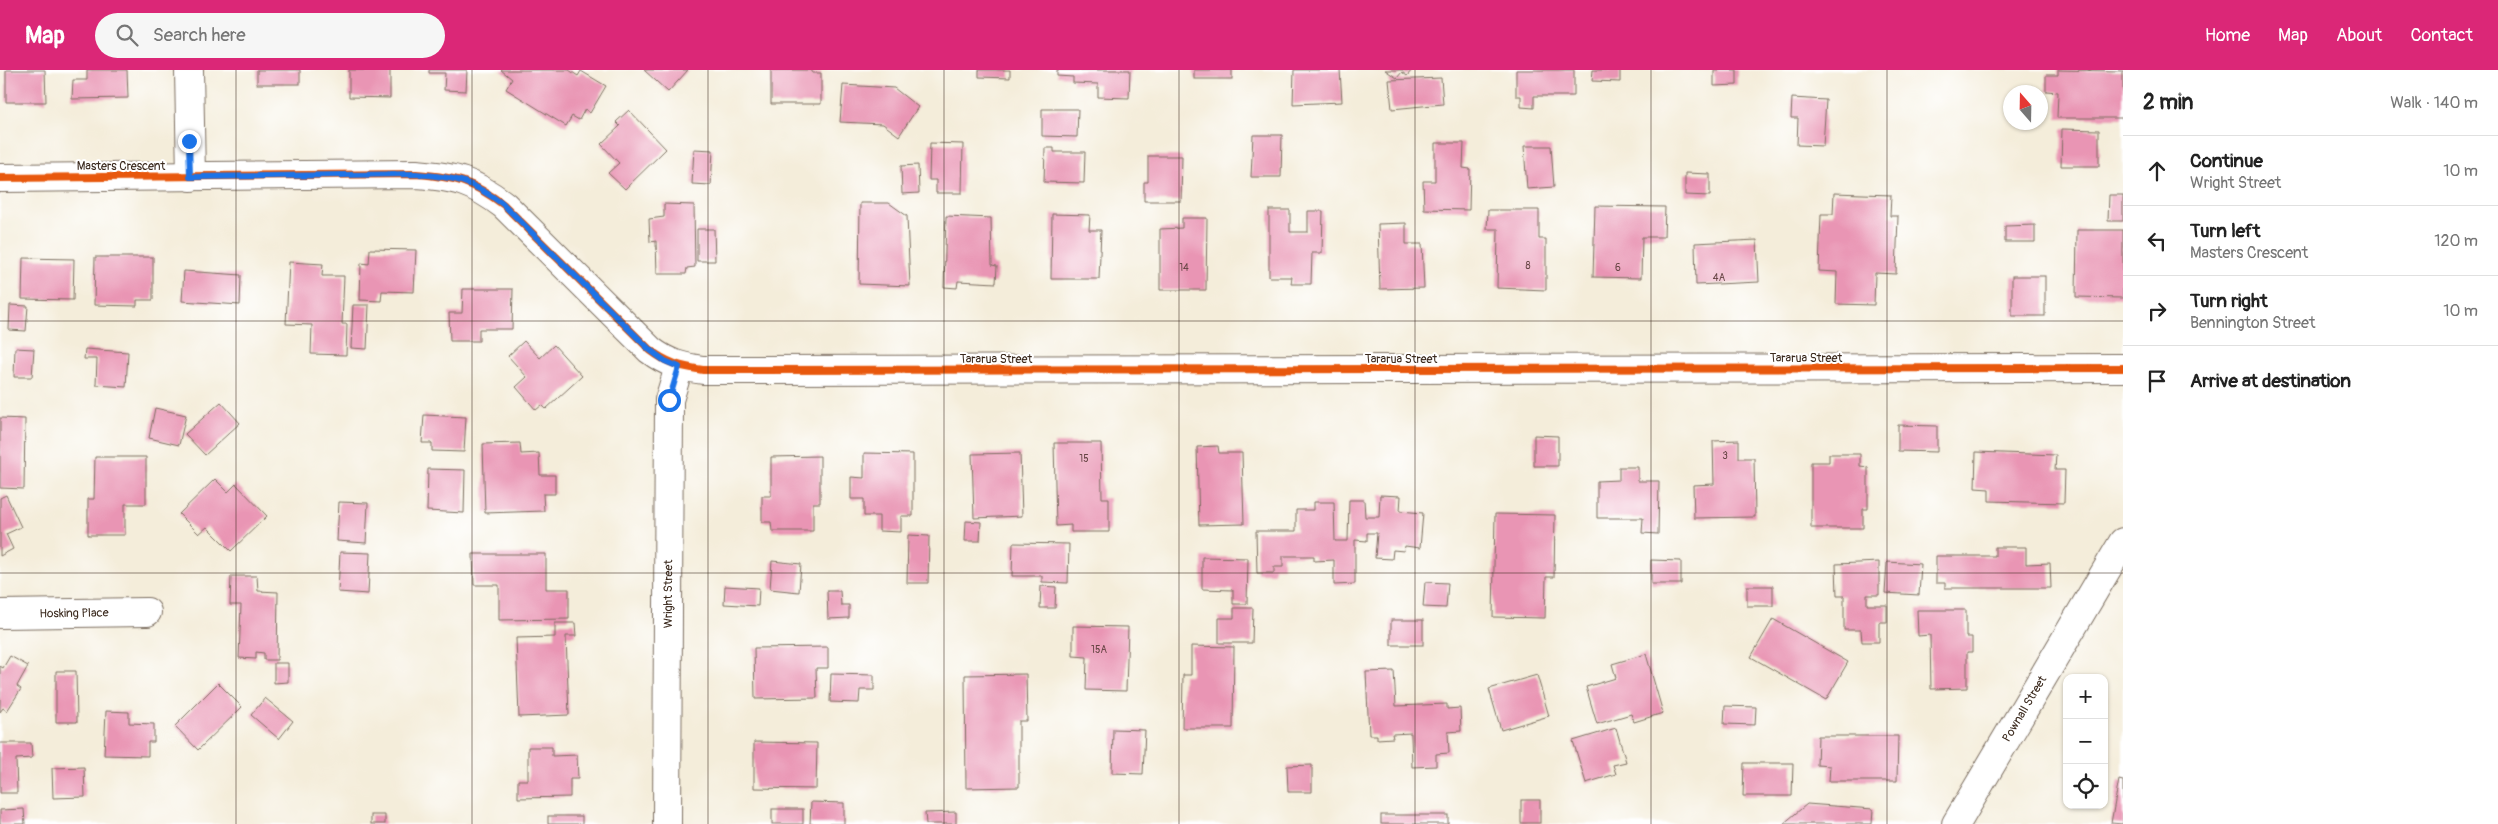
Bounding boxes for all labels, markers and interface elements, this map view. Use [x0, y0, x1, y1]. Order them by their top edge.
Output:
search box [95, 13, 445, 58]
text: Map [25, 21, 65, 50]
icon: search [113, 21, 141, 49]
text: Search here [153, 23, 246, 47]
text: Home [2205, 24, 2250, 47]
text: Map [2278, 24, 2308, 47]
text: About [2336, 24, 2382, 47]
text: Contact [2410, 24, 2473, 47]
north arrow [2003, 85, 2048, 130]
text: 2 min [2143, 89, 2193, 116]
text: Walk · 140 m [2390, 93, 2478, 113]
route end [178, 130, 201, 153]
text: Continue [2190, 149, 2263, 173]
icon: ahead [2143, 157, 2171, 185]
street label: Masters Crescent [77, 159, 165, 174]
text: 10 m [2443, 161, 2478, 181]
text: Wright Street [2190, 173, 2281, 193]
text: Turn left [2190, 219, 2260, 243]
icon: left [2143, 227, 2171, 255]
text: 120 m [2434, 231, 2478, 251]
text: Masters Crescent [2190, 243, 2308, 263]
house number: 8 [1525, 260, 1531, 272]
house number: 14 [1179, 262, 1189, 274]
house number: 6 [1615, 262, 1621, 274]
house number: 4A [1713, 272, 1726, 284]
text: Turn right [2190, 289, 2268, 313]
icon: right [2143, 297, 2171, 325]
text: 10 m [2443, 301, 2478, 321]
text: Bennington Street [2190, 313, 2315, 333]
street label: Tararua Street [1770, 351, 1842, 366]
street label: Tararua Street [960, 352, 1032, 367]
street label: Tararua Street [1365, 352, 1437, 367]
icon: arrive [2143, 367, 2171, 395]
text: Arrive at destination [2190, 369, 2351, 393]
route start [658, 389, 681, 412]
house number: 3 [1722, 450, 1728, 462]
house number: 15 [1079, 453, 1089, 465]
street label: Wright Street [661, 560, 676, 628]
street label: Hosking Place [39, 606, 109, 621]
house number: 15A [1091, 644, 1107, 656]
street label: Pownall Street [1999, 673, 2050, 745]
map controls [2063, 674, 2108, 809]
button: + [2063, 674, 2108, 719]
button: − [2063, 719, 2108, 764]
button: locate [2063, 764, 2108, 809]

